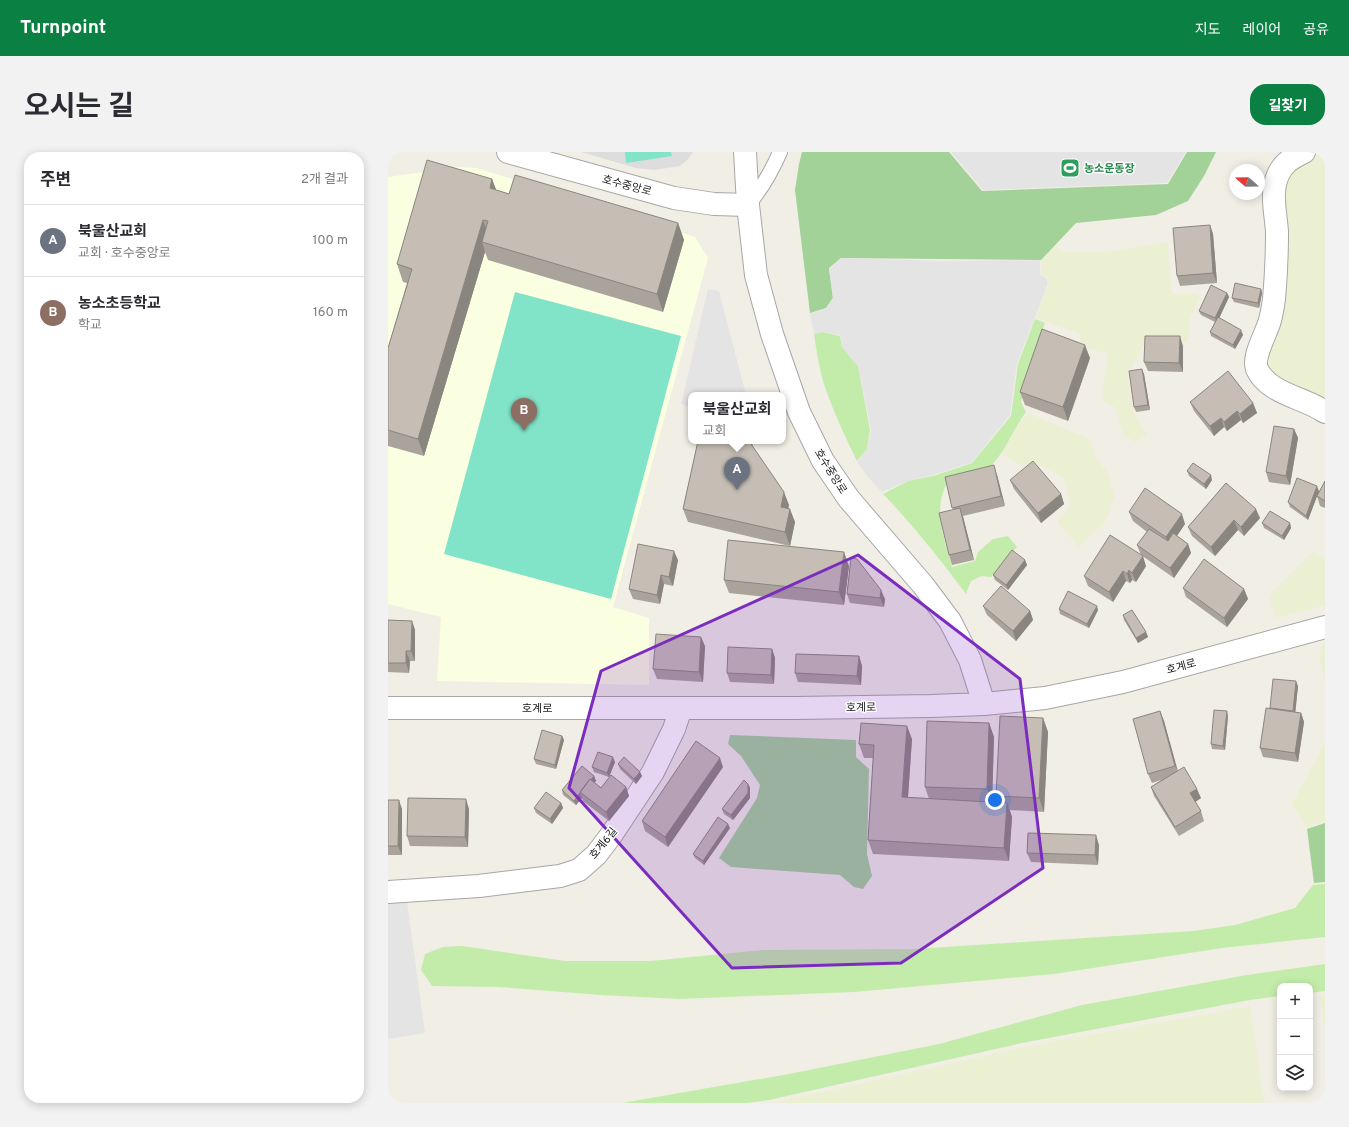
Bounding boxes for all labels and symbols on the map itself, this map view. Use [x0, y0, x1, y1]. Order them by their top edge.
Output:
sports icon: 농소운동장 [1059, 157, 1081, 179]
place label: 농소운동장 [1084, 162, 1135, 176]
north arrow [1229, 164, 1265, 200]
street label: 호수중앙로 [600, 173, 653, 199]
pin: B [511, 398, 537, 431]
street label: 호수중앙로 [811, 446, 849, 497]
pin: A [724, 457, 750, 490]
street label: 호계로 [1165, 656, 1198, 678]
street label: 호계로 [846, 701, 876, 715]
street label: 호계로 [522, 702, 552, 716]
your location [985, 790, 1005, 810]
street label: 호계6길 [587, 825, 621, 862]

